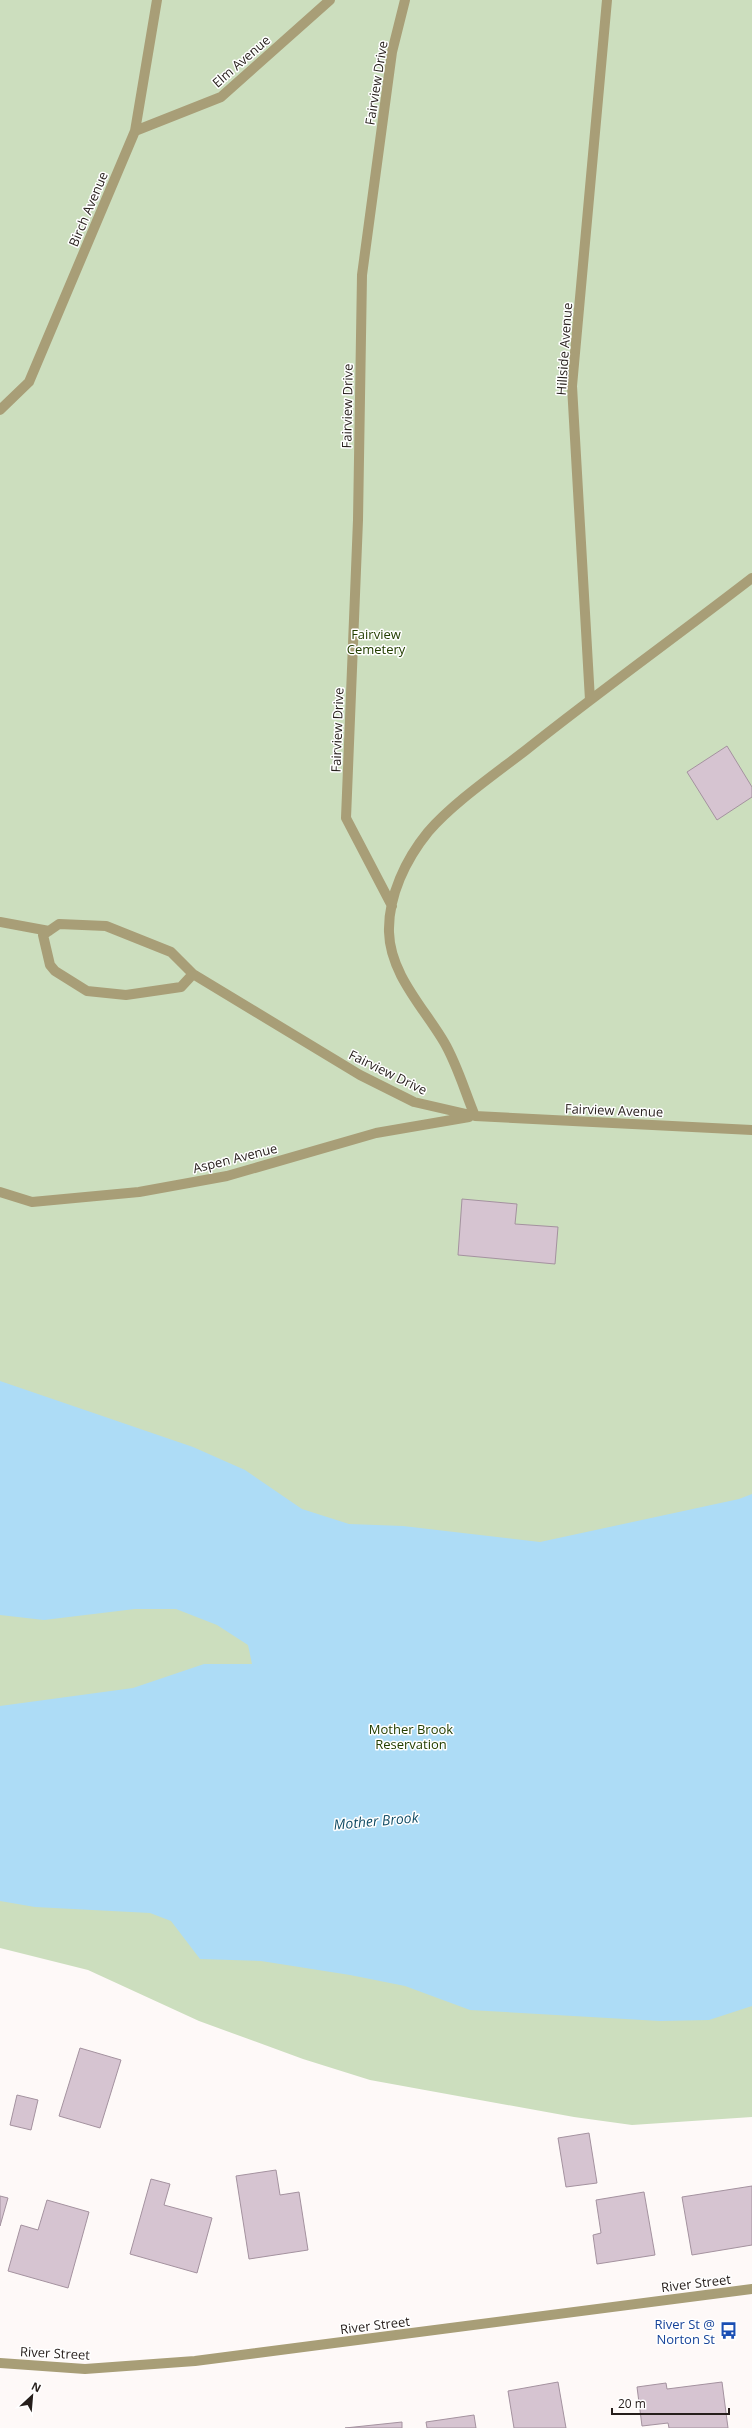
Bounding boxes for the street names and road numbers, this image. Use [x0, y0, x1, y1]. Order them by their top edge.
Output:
street label: Elm Avenue [208, 31, 274, 91]
street label: Fairview Drive [360, 40, 392, 126]
street label: Birch Avenue [64, 169, 112, 249]
street label: Hillside Avenue [552, 302, 576, 396]
street label: Fairview Drive [337, 363, 357, 449]
street label: Fairview Drive [327, 687, 347, 773]
street label: Fairview Drive [346, 1045, 430, 1099]
street label: Fairview Avenue [565, 1099, 663, 1121]
street label: Aspen Avenue [191, 1139, 279, 1177]
street label: River Street [660, 2270, 732, 2296]
street label: River Street [339, 2312, 411, 2338]
street label: River Street [20, 2342, 91, 2364]

